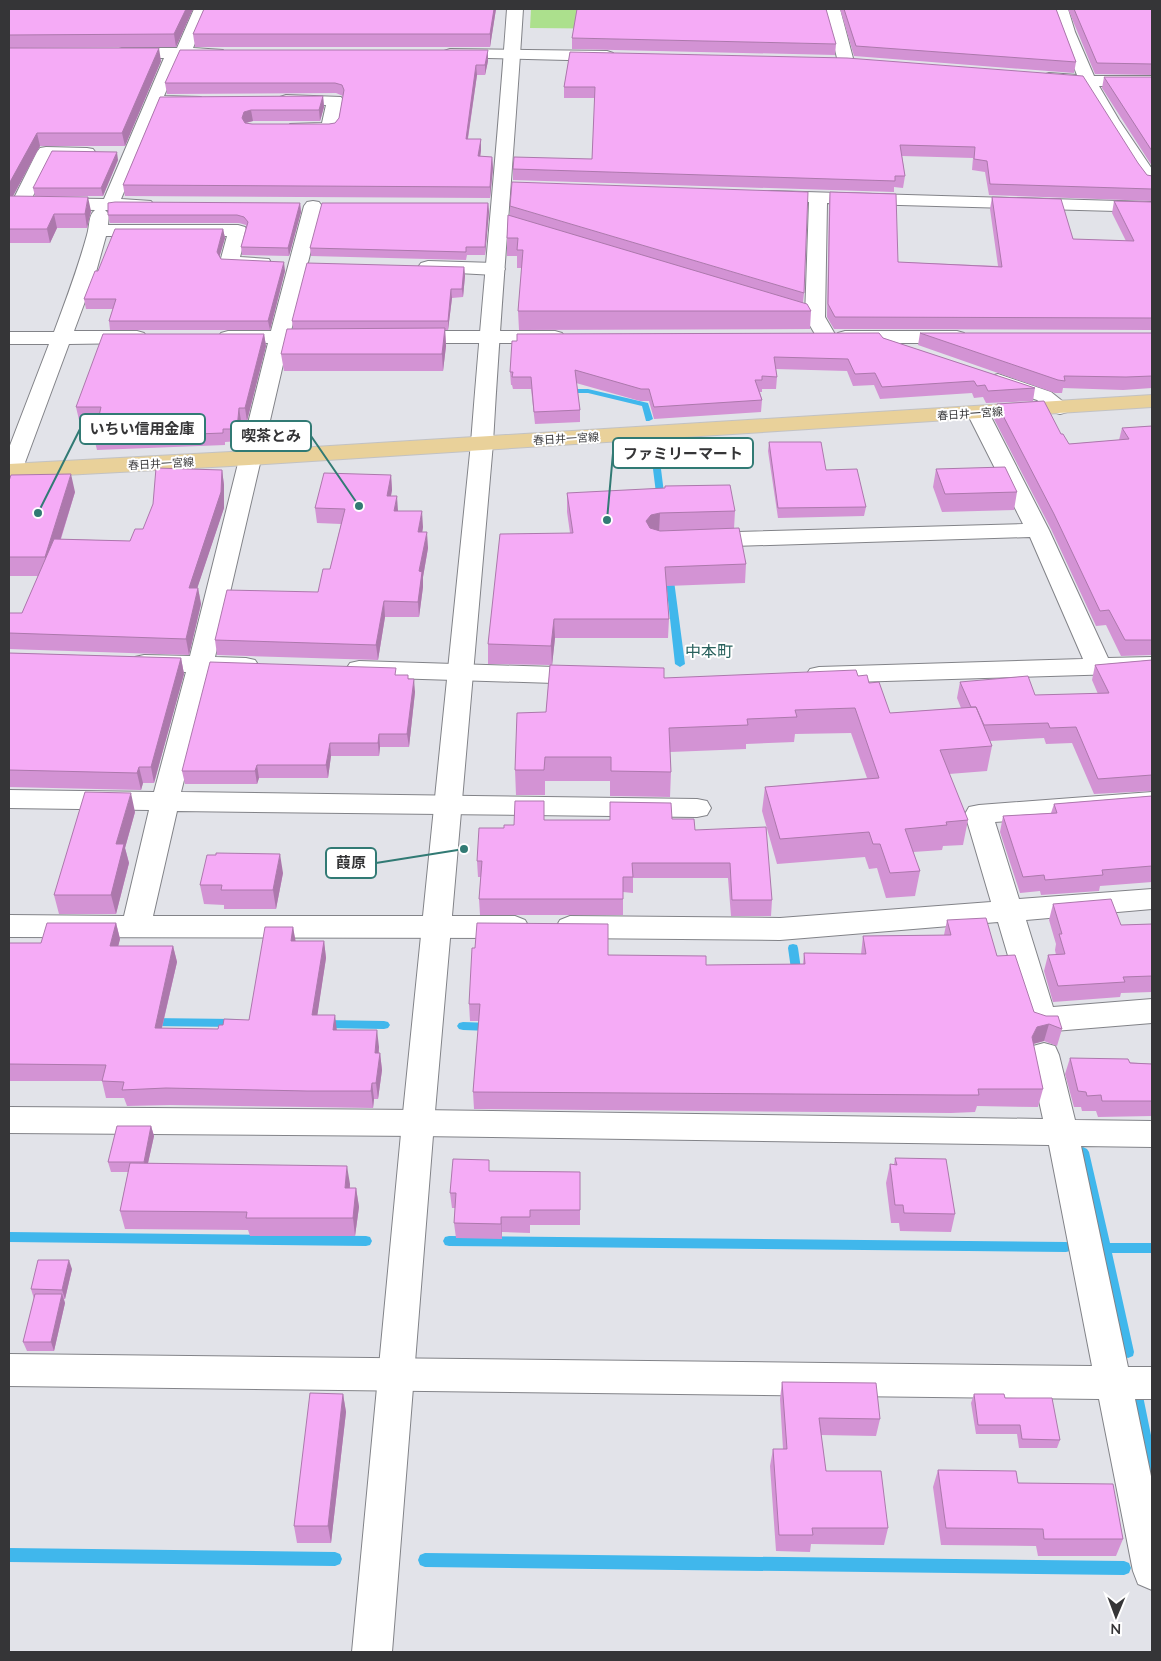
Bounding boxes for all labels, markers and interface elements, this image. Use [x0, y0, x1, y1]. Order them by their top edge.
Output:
street label: 春日井一宮線 [937, 404, 1003, 422]
callout: いちい信用金庫 [80, 414, 205, 444]
text: いちい信用金庫 [89, 419, 195, 437]
callout: 喫茶とみ [231, 421, 311, 451]
text: 喫茶とみ [241, 426, 301, 444]
street label: 春日井一宮線 [533, 430, 599, 446]
callout: ファミリーマート [613, 438, 753, 468]
text: ファミリーマート [623, 444, 743, 462]
street label: 春日井一宮線 [128, 455, 194, 471]
district label: 中本町 [685, 641, 733, 660]
callout: 葭原 [326, 848, 376, 878]
text: 葭原 [336, 853, 366, 871]
north arrow [1091, 1591, 1141, 1641]
text: N [1110, 1621, 1121, 1638]

